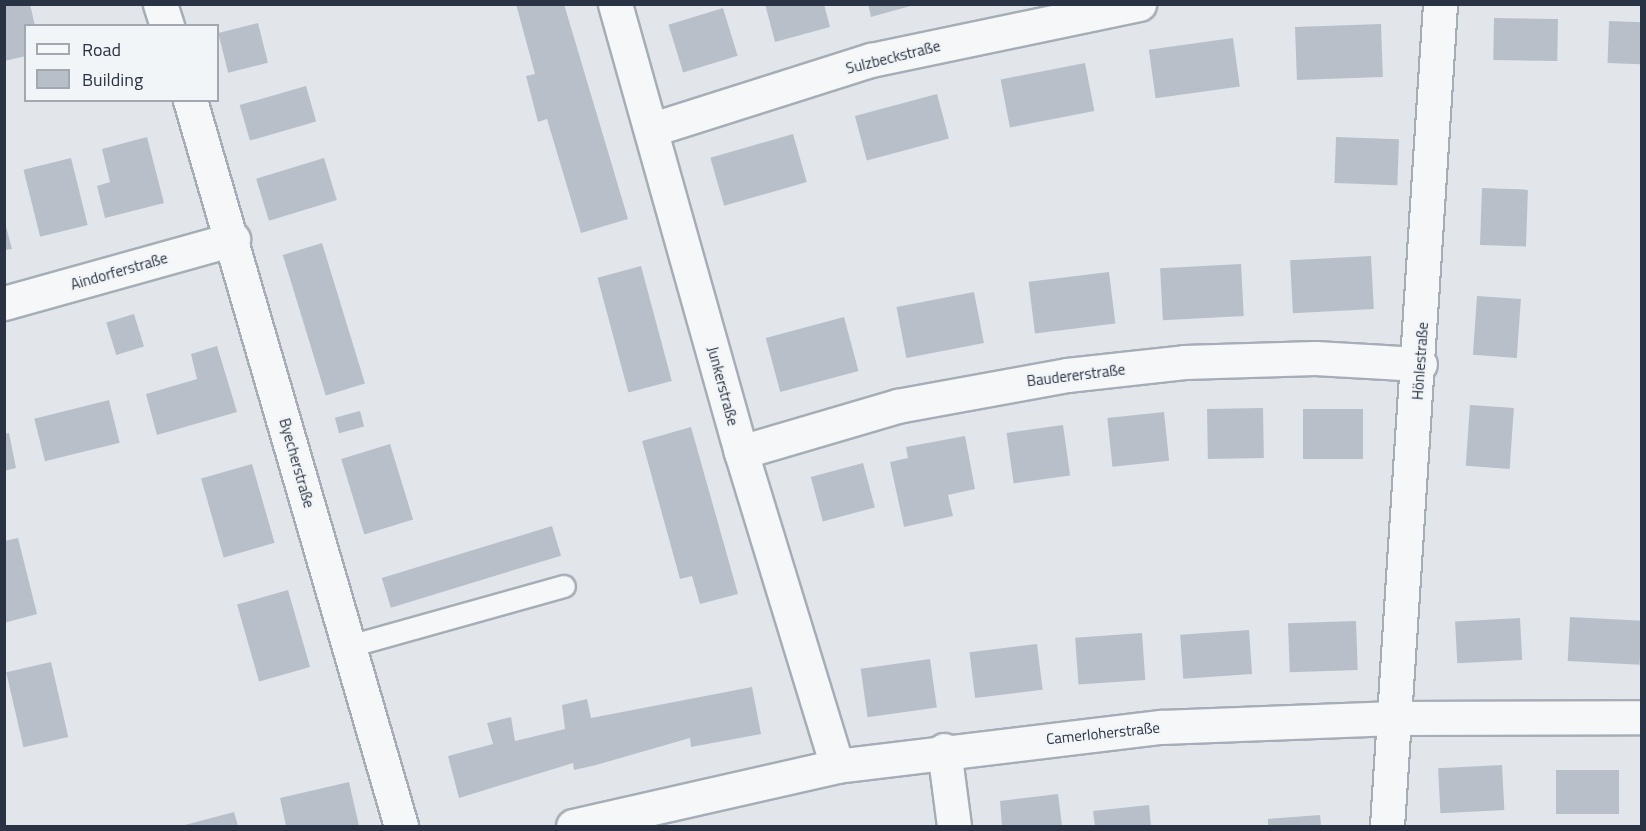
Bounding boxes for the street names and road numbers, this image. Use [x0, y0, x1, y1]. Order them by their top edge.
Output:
street label: Sulzbeckstraße [844, 37, 942, 77]
street label: Aindorferstraße [68, 249, 170, 293]
street label: Hönlestraße [1408, 321, 1432, 401]
street label: Junkerstraße [704, 344, 742, 428]
street label: Baudererstraße [1026, 360, 1126, 390]
street label: Byecherstraße [276, 416, 318, 510]
street label: Camerloherstraße [1045, 718, 1161, 748]

